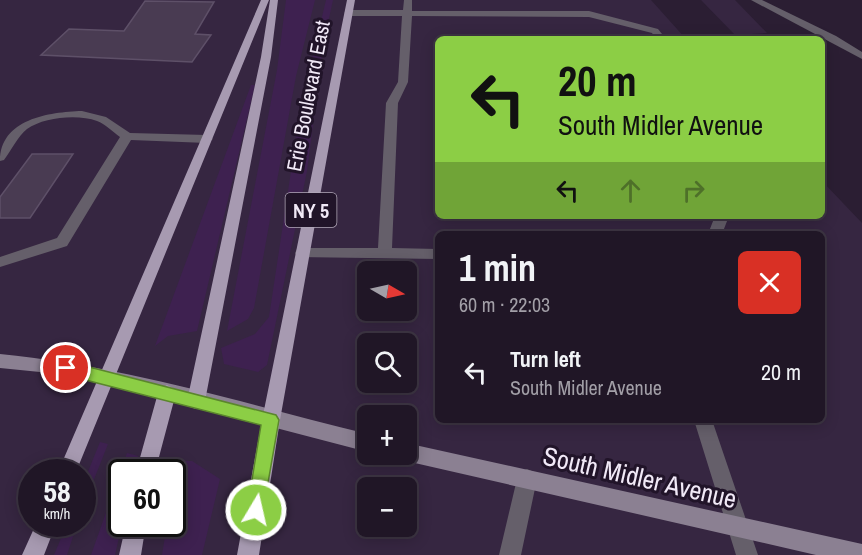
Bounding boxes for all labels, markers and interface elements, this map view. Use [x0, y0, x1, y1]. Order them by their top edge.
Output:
street label: Erie Boulevard East [279, 18, 337, 174]
text: 20 m [558, 53, 637, 109]
icon: left [459, 60, 537, 138]
text: South Midler Avenue [558, 107, 763, 143]
icon: left [551, 174, 584, 207]
icon: ahead [614, 174, 647, 207]
icon: right [677, 174, 710, 207]
road number: NY 5 [286, 193, 336, 227]
text: 1 min [459, 244, 536, 292]
button: close [738, 251, 801, 314]
north arrow [357, 261, 417, 321]
map controls [357, 261, 417, 537]
text: 60 m · 22:03 [459, 291, 550, 318]
button: search [357, 333, 417, 393]
pin [40, 342, 91, 393]
text: Turn left [510, 344, 581, 374]
icon: arrive [49, 351, 82, 384]
icon: left [459, 356, 492, 389]
text: 20 m [761, 357, 801, 387]
text: South Midler Avenue [510, 374, 662, 401]
button: + [357, 405, 417, 465]
street label: South Midler Avenue [540, 438, 740, 516]
speed limit sign: 60 [108, 459, 186, 537]
text: 58 [43, 471, 71, 511]
button: − [357, 477, 417, 537]
position arrow [224, 478, 288, 542]
text: km/h [44, 503, 70, 524]

